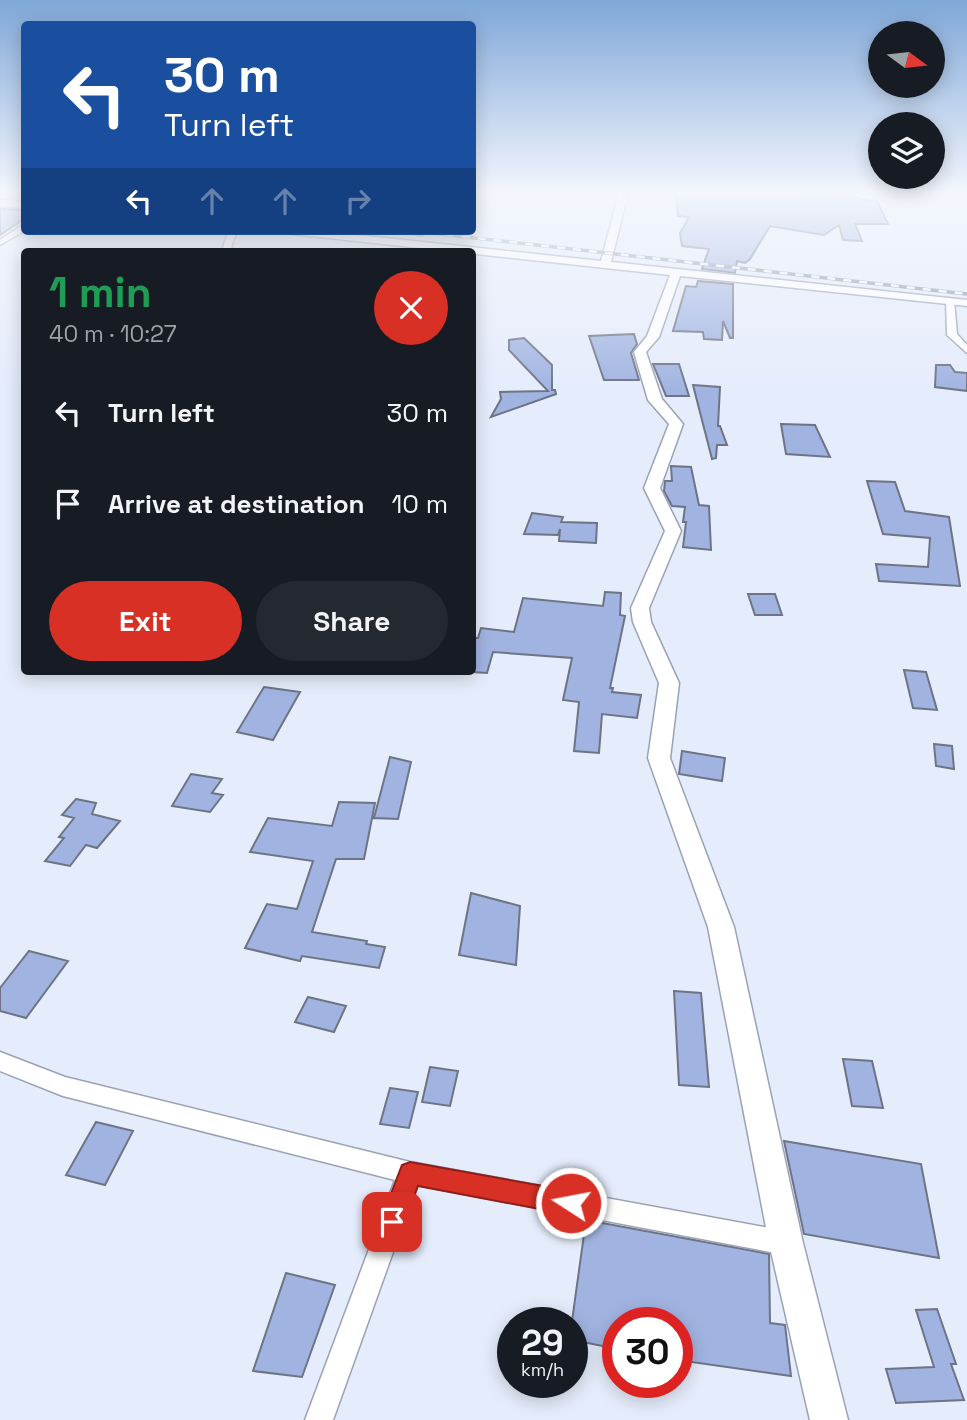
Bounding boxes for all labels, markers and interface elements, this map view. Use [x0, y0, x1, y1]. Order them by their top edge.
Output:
north arrow [868, 21, 945, 98]
map controls [868, 21, 945, 189]
text: 30 m [164, 44, 280, 106]
icon: left [49, 49, 140, 140]
text: Turn left [164, 105, 294, 145]
button: layers [868, 112, 945, 189]
icon: left [120, 182, 158, 220]
icon: ahead [193, 182, 231, 220]
icon: ahead [266, 182, 304, 220]
icon: right [339, 182, 377, 220]
text: 1 min [49, 266, 152, 319]
button: close [374, 271, 448, 345]
text: 40 m · 10:27 [49, 319, 177, 349]
icon: left [49, 394, 87, 432]
text: Turn left [108, 396, 215, 430]
text: 30 m [387, 396, 448, 430]
icon: arrive [49, 485, 87, 523]
text: Arrive at destination [108, 487, 365, 521]
text: 10 m [391, 487, 448, 521]
button: Exit [49, 581, 242, 661]
button: Share [256, 581, 448, 661]
position arrow [534, 1166, 608, 1240]
pin [362, 1192, 422, 1252]
icon: arrive [373, 1203, 411, 1241]
speed limit sign: 30 [602, 1307, 693, 1398]
text: 29 [521, 1321, 564, 1365]
text: km/h [521, 1358, 564, 1381]

